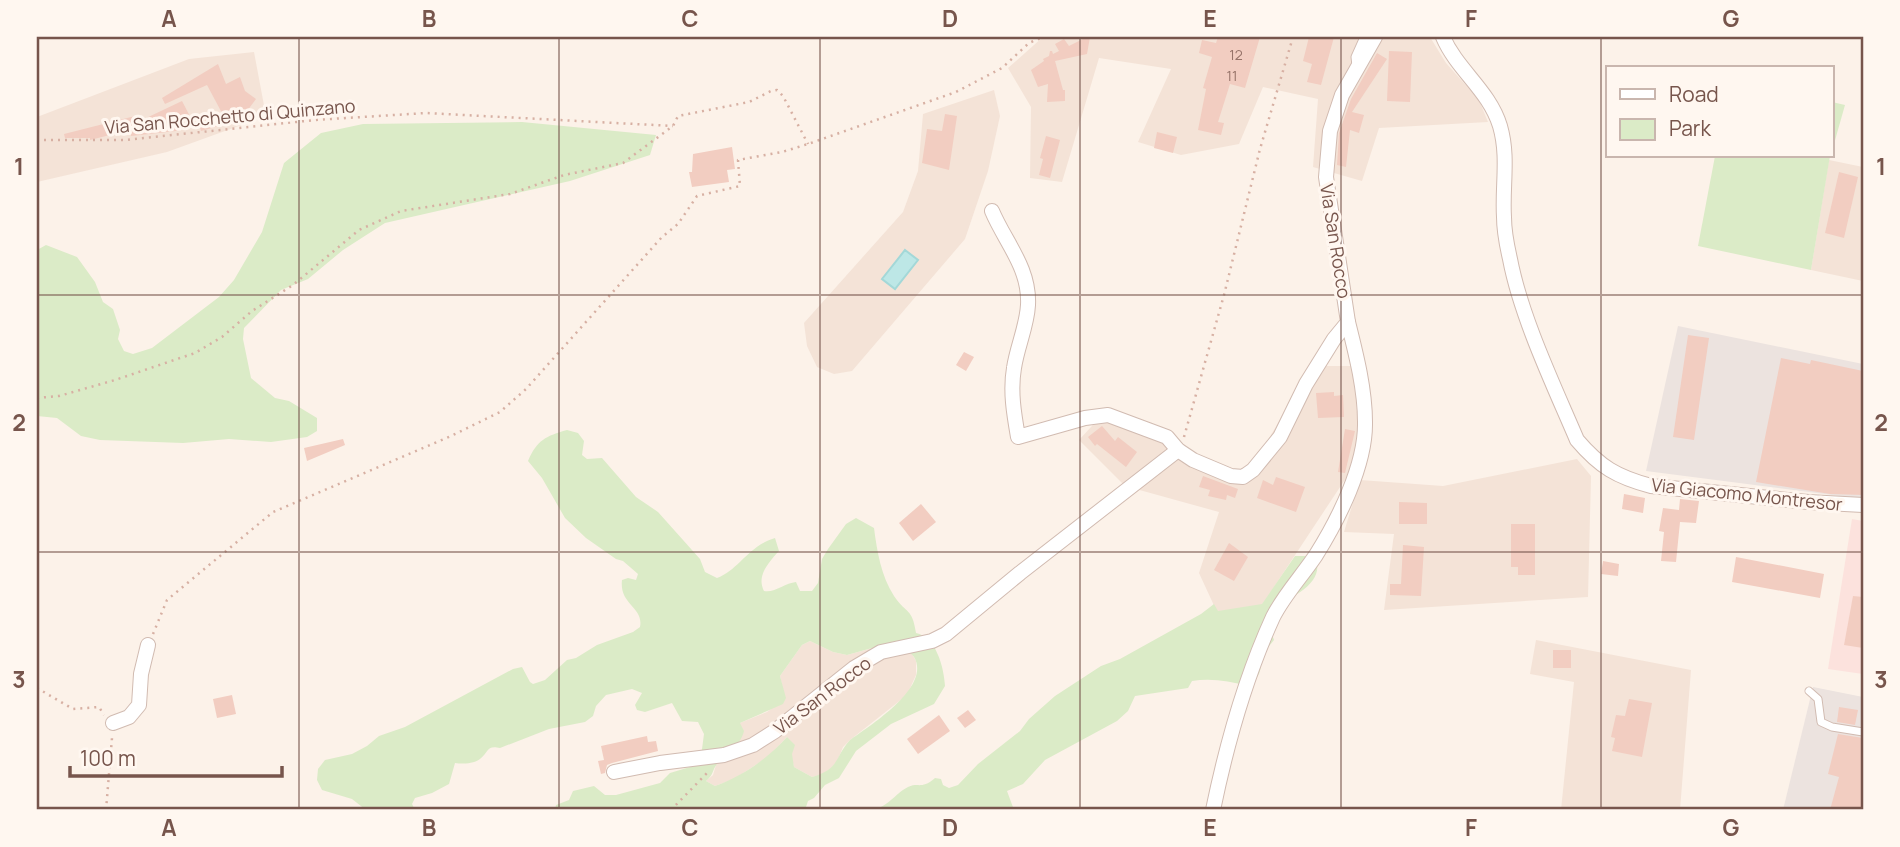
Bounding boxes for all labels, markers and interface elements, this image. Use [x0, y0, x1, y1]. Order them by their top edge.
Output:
text: A [161, 2, 177, 34]
text: B [422, 2, 436, 34]
text: C [682, 2, 699, 34]
text: D [942, 2, 958, 34]
text: E [1203, 2, 1217, 34]
text: F [1465, 2, 1477, 34]
text: G [1723, 2, 1740, 34]
house number: 12 [1229, 45, 1243, 64]
house number: 11 [1227, 66, 1237, 85]
legend [1606, 66, 1834, 158]
text: Road [1669, 80, 1719, 108]
street label: Via San Rocchetto di Quinzano [104, 93, 356, 139]
text: Park [1669, 114, 1711, 142]
text: 1 [14, 150, 24, 182]
text: 1 [1876, 150, 1886, 182]
street label: Via San Rocco [1315, 182, 1357, 300]
text: 2 [12, 406, 26, 438]
text: 2 [1874, 406, 1888, 438]
street label: Via Giacomo Montresor [1650, 472, 1844, 516]
street label: Via San Rocco [769, 651, 875, 739]
text: 3 [12, 663, 26, 695]
text: 3 [1874, 663, 1888, 695]
scale bar [70, 735, 282, 779]
text: 100 m [80, 744, 136, 772]
text: A [161, 811, 177, 843]
text: B [422, 811, 436, 843]
text: C [682, 811, 699, 843]
text: D [942, 811, 958, 843]
text: E [1203, 811, 1217, 843]
text: F [1465, 811, 1477, 843]
text: G [1723, 811, 1740, 843]

